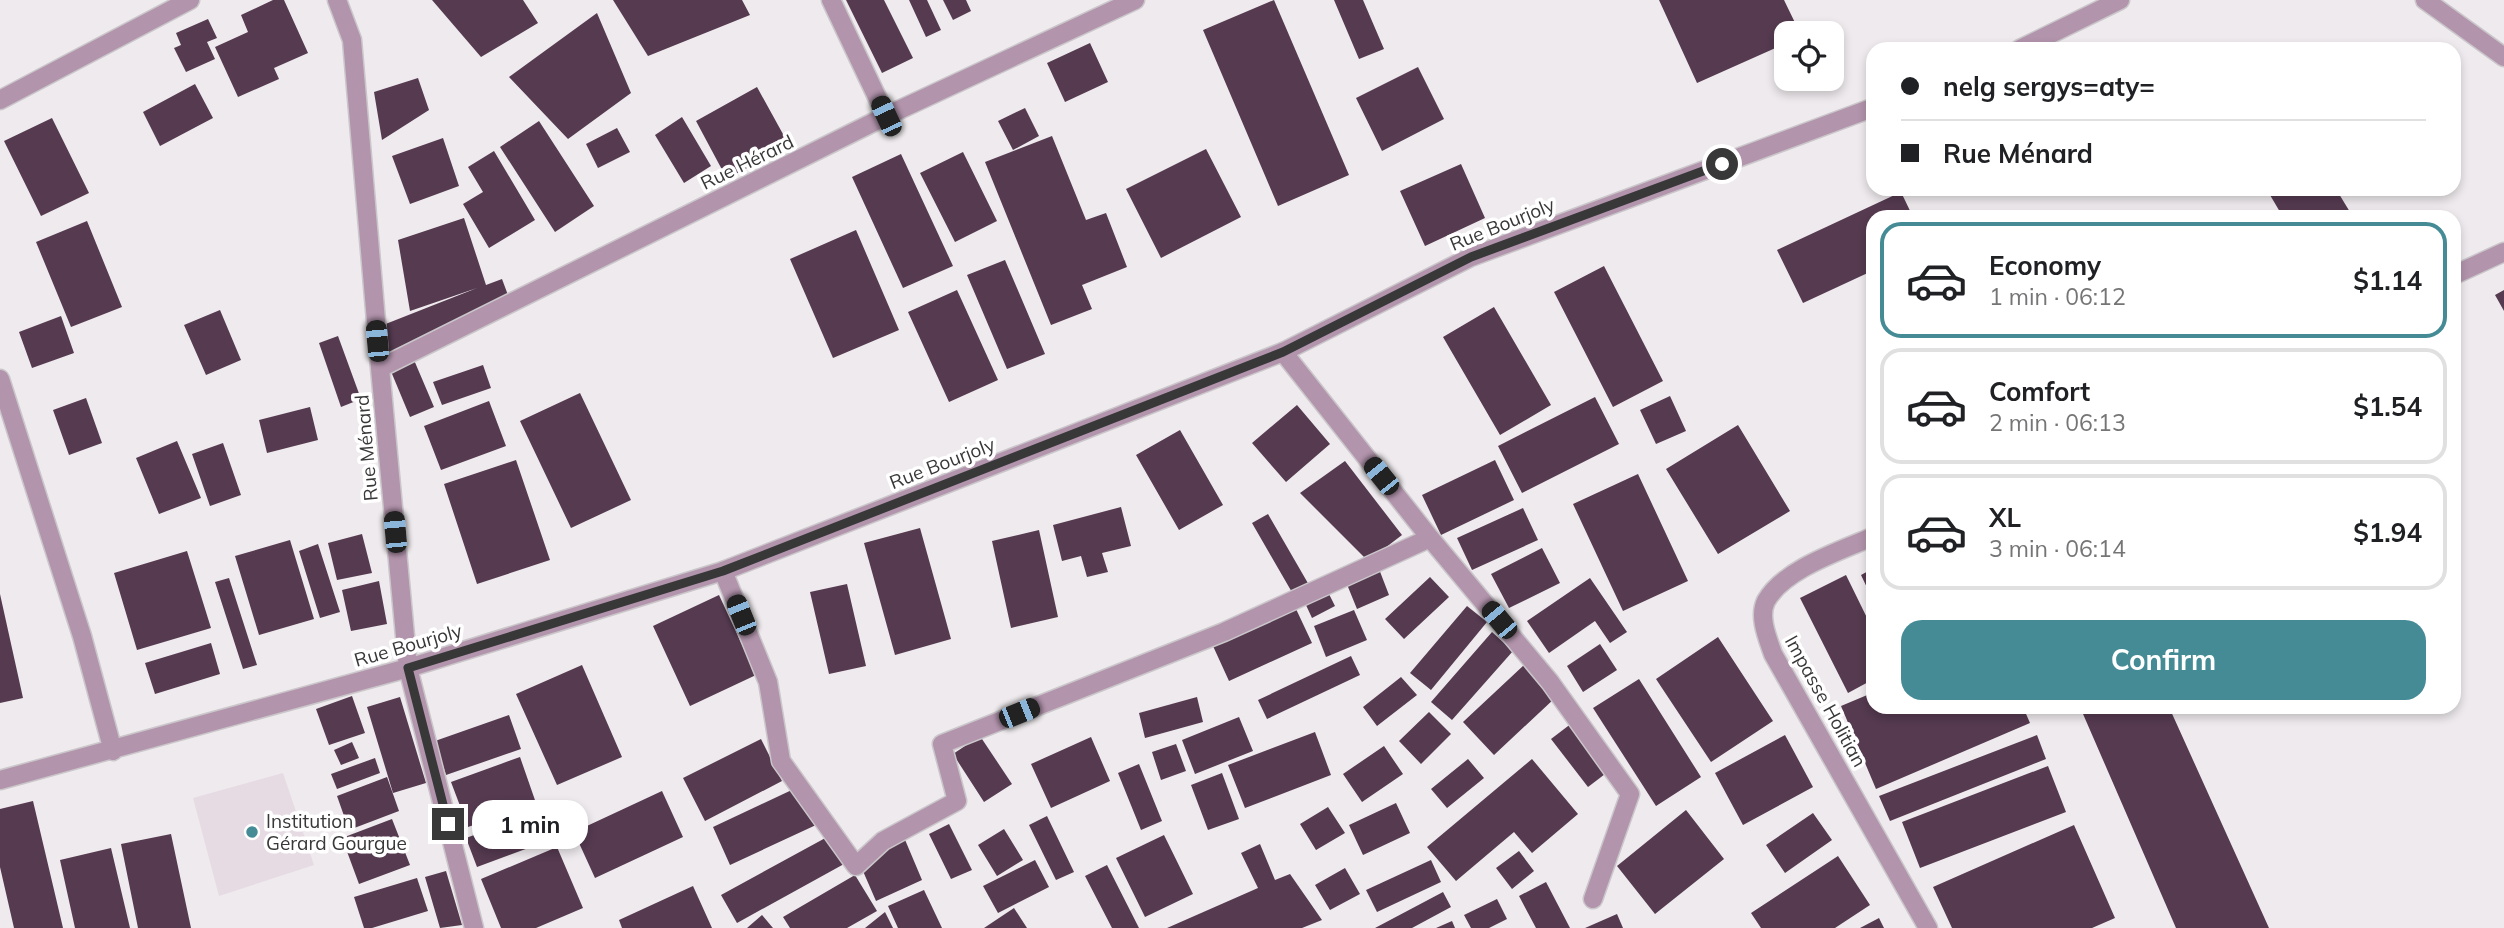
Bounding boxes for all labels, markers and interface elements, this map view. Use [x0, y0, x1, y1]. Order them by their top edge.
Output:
map controls [1774, 21, 1844, 91]
button: locate [1774, 21, 1844, 91]
text: nelg sergys=aty= [1943, 70, 2155, 103]
car [868, 93, 905, 139]
street label: Rue Hérard [696, 129, 798, 195]
text: Rue Ménard [1943, 137, 2093, 170]
route start [1706, 148, 1738, 180]
street label: Rue Bourjoly [1446, 192, 1558, 256]
icon: car [1905, 249, 1968, 312]
text: Economy [1989, 249, 2101, 282]
text: $1.14 [2353, 264, 2422, 297]
text: 1 min · 06:12 [1989, 282, 2126, 311]
car [365, 319, 390, 363]
icon: car [1905, 375, 1968, 438]
text: Comfort [1989, 375, 2090, 408]
text: $1.54 [2353, 390, 2422, 423]
street label: Rue Ménard [349, 394, 383, 502]
text: 2 min · 06:13 [1989, 408, 2126, 437]
street label: Rue Bourjoly [886, 432, 998, 494]
car [1360, 453, 1403, 499]
icon: car [1905, 501, 1968, 564]
text: XL [1989, 501, 2021, 534]
car [383, 510, 408, 554]
text: $1.94 [2353, 516, 2422, 549]
text: 3 min · 06:14 [1989, 534, 2126, 563]
car [724, 592, 759, 638]
car [1478, 597, 1521, 643]
street label: Rue Bourjoly [351, 618, 465, 672]
button: Confirm [1901, 620, 2426, 700]
street label: Impasse Holitian [1780, 631, 1872, 771]
car [996, 695, 1043, 731]
callout: 1 min [472, 800, 588, 848]
route end [432, 808, 464, 840]
place label: Institution Gérard Gourgue [266, 809, 407, 855]
text: 1 min [500, 810, 560, 839]
marker: Institution Gérard Gourgue [244, 824, 260, 840]

